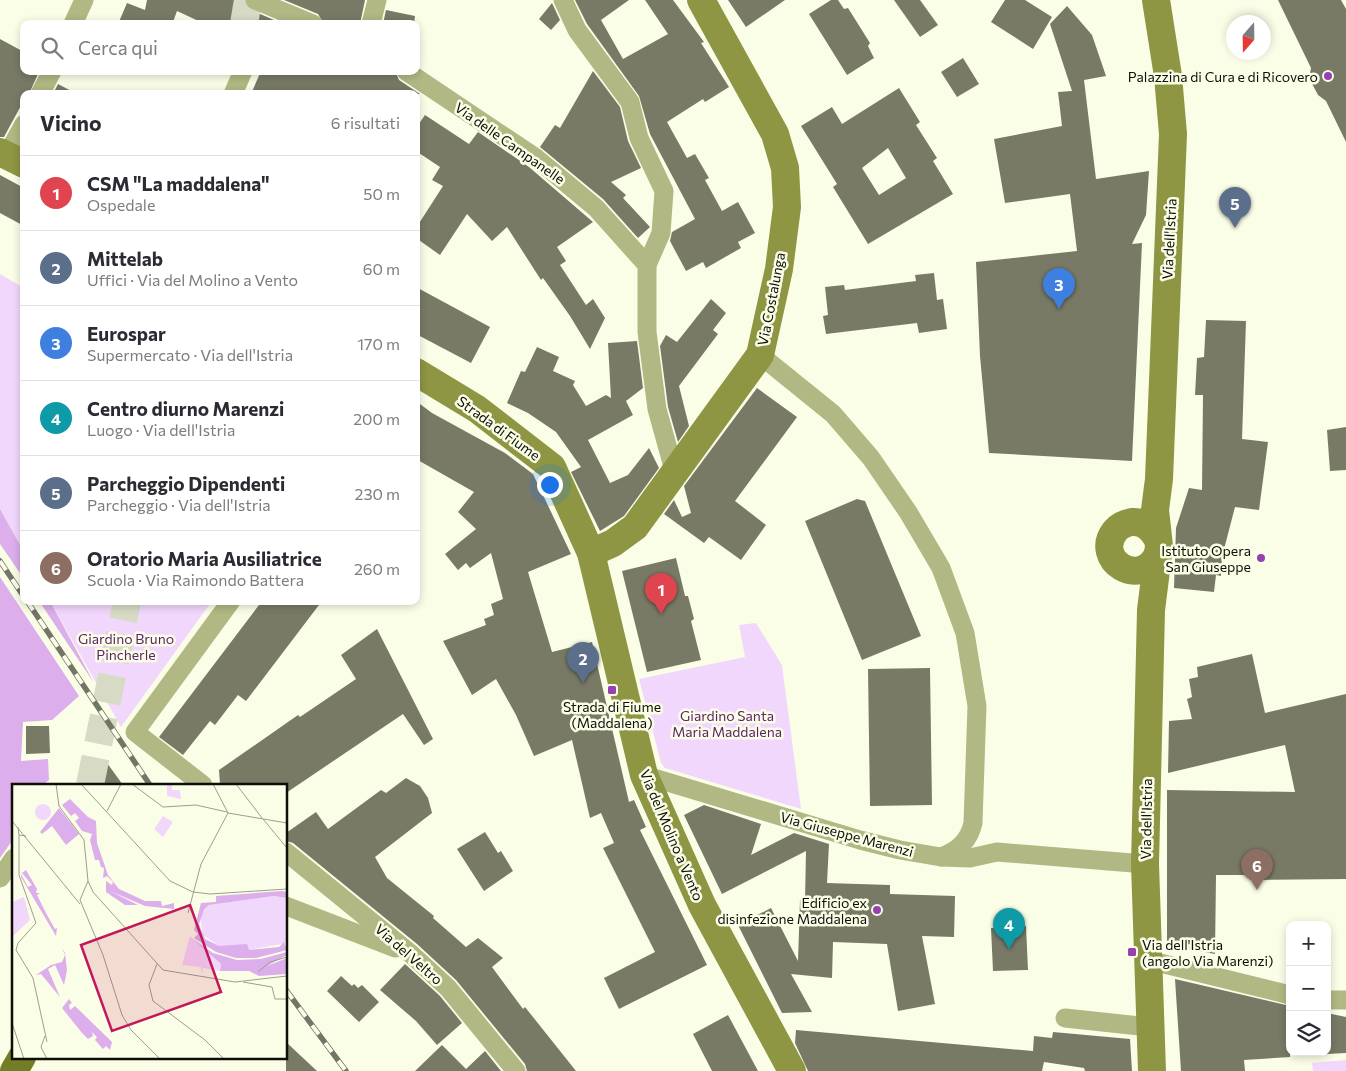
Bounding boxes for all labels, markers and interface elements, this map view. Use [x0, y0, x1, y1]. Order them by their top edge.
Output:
north arrow [1226, 15, 1271, 60]
search box [20, 20, 420, 75]
icon: search [38, 34, 66, 62]
text: Cerca qui [78, 36, 158, 59]
place label: Palazzina di Cura e di Ricovero [1128, 68, 1318, 85]
marker: Palazzina di Cura e di Ricovero [1322, 70, 1334, 82]
street label: Via delle Campanelle [452, 99, 568, 187]
text: Vicino [40, 110, 101, 135]
text: 6 risultati [331, 113, 400, 132]
text: CSM "La maddalena" [87, 172, 270, 195]
text: 1 [52, 184, 60, 203]
text: 50 m [363, 184, 400, 203]
pin: 5 [1219, 187, 1251, 228]
text: Ospedale [87, 195, 155, 214]
street label: Via dell'Istria [1158, 198, 1180, 280]
text: Mittelab [87, 247, 163, 270]
street label: Via Costalunga [754, 251, 788, 347]
text: 2 [51, 259, 61, 278]
text: 60 m [363, 259, 400, 278]
pin: 3 [1043, 268, 1075, 309]
text: Uffici · Via del Molino a Vento [87, 270, 298, 289]
text: Eurospar [87, 322, 166, 345]
text: 3 [51, 334, 61, 353]
text: 170 m [357, 334, 400, 353]
text: Supermercato · Via dell'Istria [87, 345, 293, 364]
street label: Strada di Fiume [454, 392, 544, 464]
text: Centro diurno Marenzi [87, 397, 284, 420]
text: 4 [51, 409, 61, 428]
text: 200 m [353, 409, 400, 428]
text: Luogo · Via dell'Istria [87, 420, 235, 439]
text: Parcheggio Dipendenti [87, 472, 285, 495]
your location [537, 472, 563, 498]
text: 5 [51, 484, 61, 503]
text: 230 m [355, 484, 400, 503]
text: Parcheggio · Via dell'Istria [87, 495, 271, 514]
place label: Istituto Opera San Giuseppe [1161, 542, 1251, 575]
text: Oratorio Maria Ausiliatrice [87, 547, 322, 570]
marker: Istituto Opera San Giuseppe [1255, 552, 1267, 564]
text: 6 [51, 559, 61, 578]
text: 260 m [354, 559, 400, 578]
text: Scuola · Via Raimondo Battera [87, 570, 304, 589]
pin: 1 [645, 573, 677, 614]
park label: Giardino Bruno Pincherle [78, 630, 174, 663]
pin: 2 [567, 642, 599, 683]
marker: Strada di Fiume (Maddalena) [606, 684, 618, 696]
place label: Strada di Fiume (Maddalena) [563, 698, 661, 731]
park label: Giardino Santa Maria Maddalena [672, 707, 782, 740]
street label: Via del Molino a Vento [637, 767, 707, 903]
street label: Via dell'Istria [1137, 778, 1155, 860]
inset map [12, 784, 288, 1058]
street label: Via Giuseppe Marenzi [779, 808, 915, 860]
pin: 6 [1241, 849, 1273, 890]
place label: Edificio ex disinfezione Maddalena [717, 894, 868, 927]
marker: Edificio ex disinfezione Maddalena [871, 904, 883, 916]
pin: 4 [993, 908, 1025, 949]
street label: Via del Veltro [372, 920, 446, 988]
map controls [1286, 921, 1331, 1056]
button: + [1286, 921, 1331, 966]
place label: Via dell'Istria (angolo Via Marenzi) [1142, 936, 1273, 969]
marker: Via dell'Istria (angolo Via Marenzi) [1126, 946, 1138, 958]
button: − [1286, 966, 1331, 1011]
button: layers [1286, 1011, 1331, 1056]

